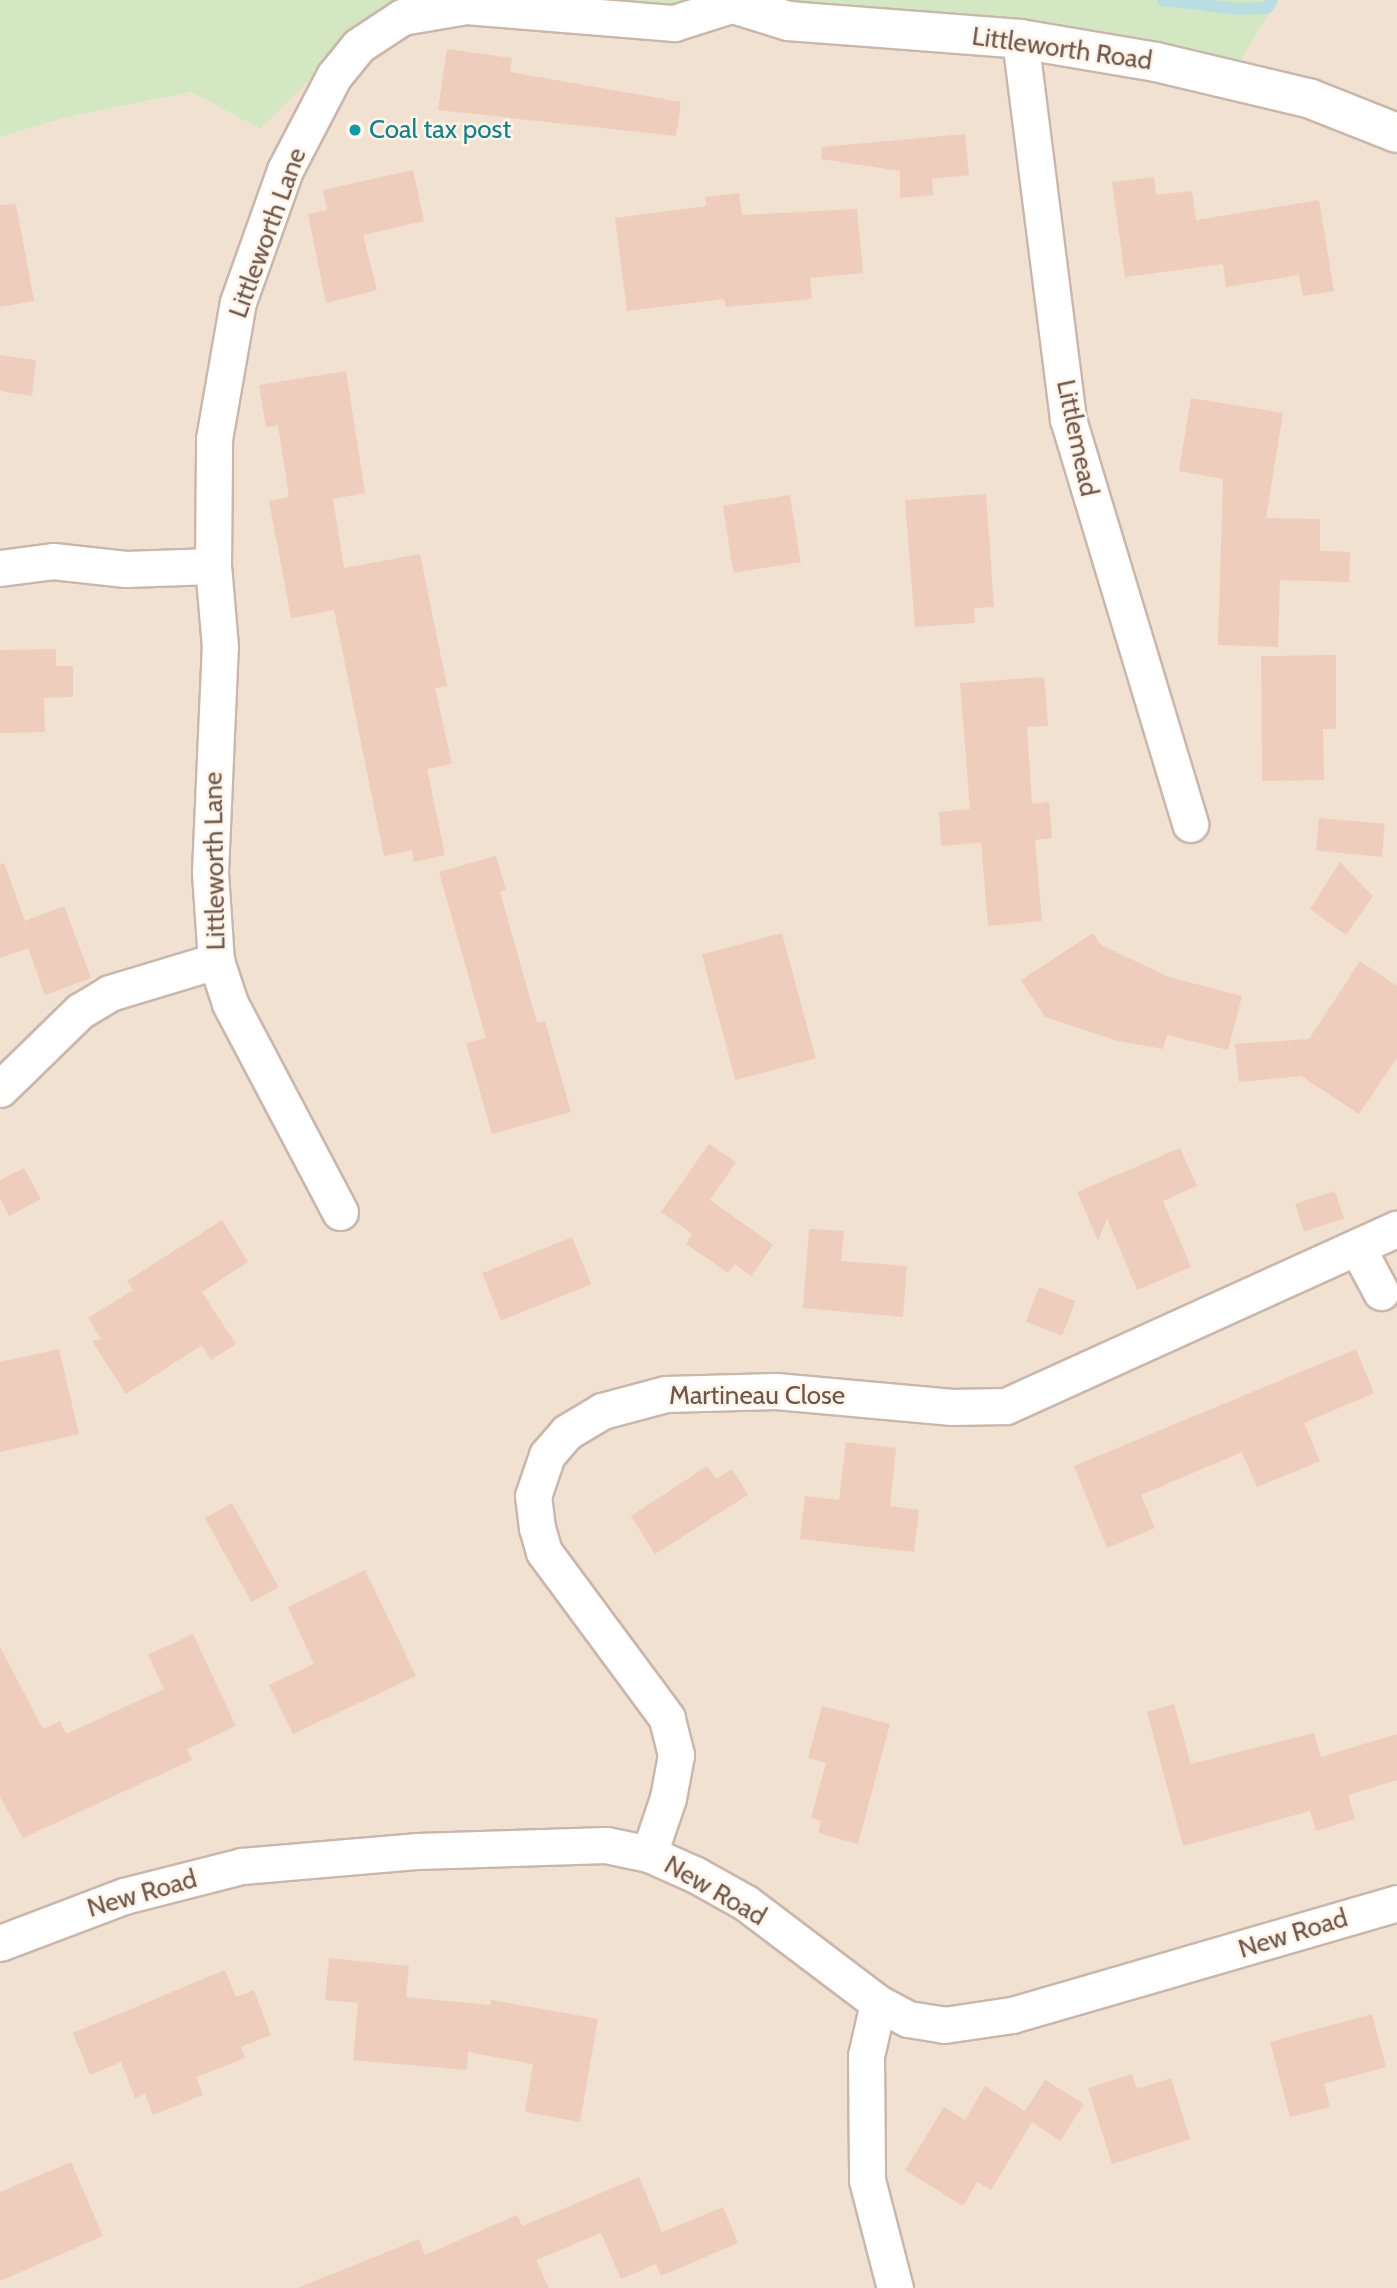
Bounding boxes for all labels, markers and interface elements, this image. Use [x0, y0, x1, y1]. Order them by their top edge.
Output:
street label: Littleworth Road [970, 21, 1154, 77]
place label: Coal tax post [369, 114, 511, 146]
marker: Coal tax post [347, 122, 363, 138]
street label: Littleworth Lane [223, 144, 313, 322]
street label: Littlemead [1049, 377, 1105, 499]
street label: Littleworth Lane [198, 771, 232, 951]
street label: Martineau Close [669, 1380, 845, 1412]
street label: New Road [659, 1849, 771, 1933]
street label: New Road [84, 1864, 200, 1924]
street label: New Road [1235, 1903, 1351, 1965]

